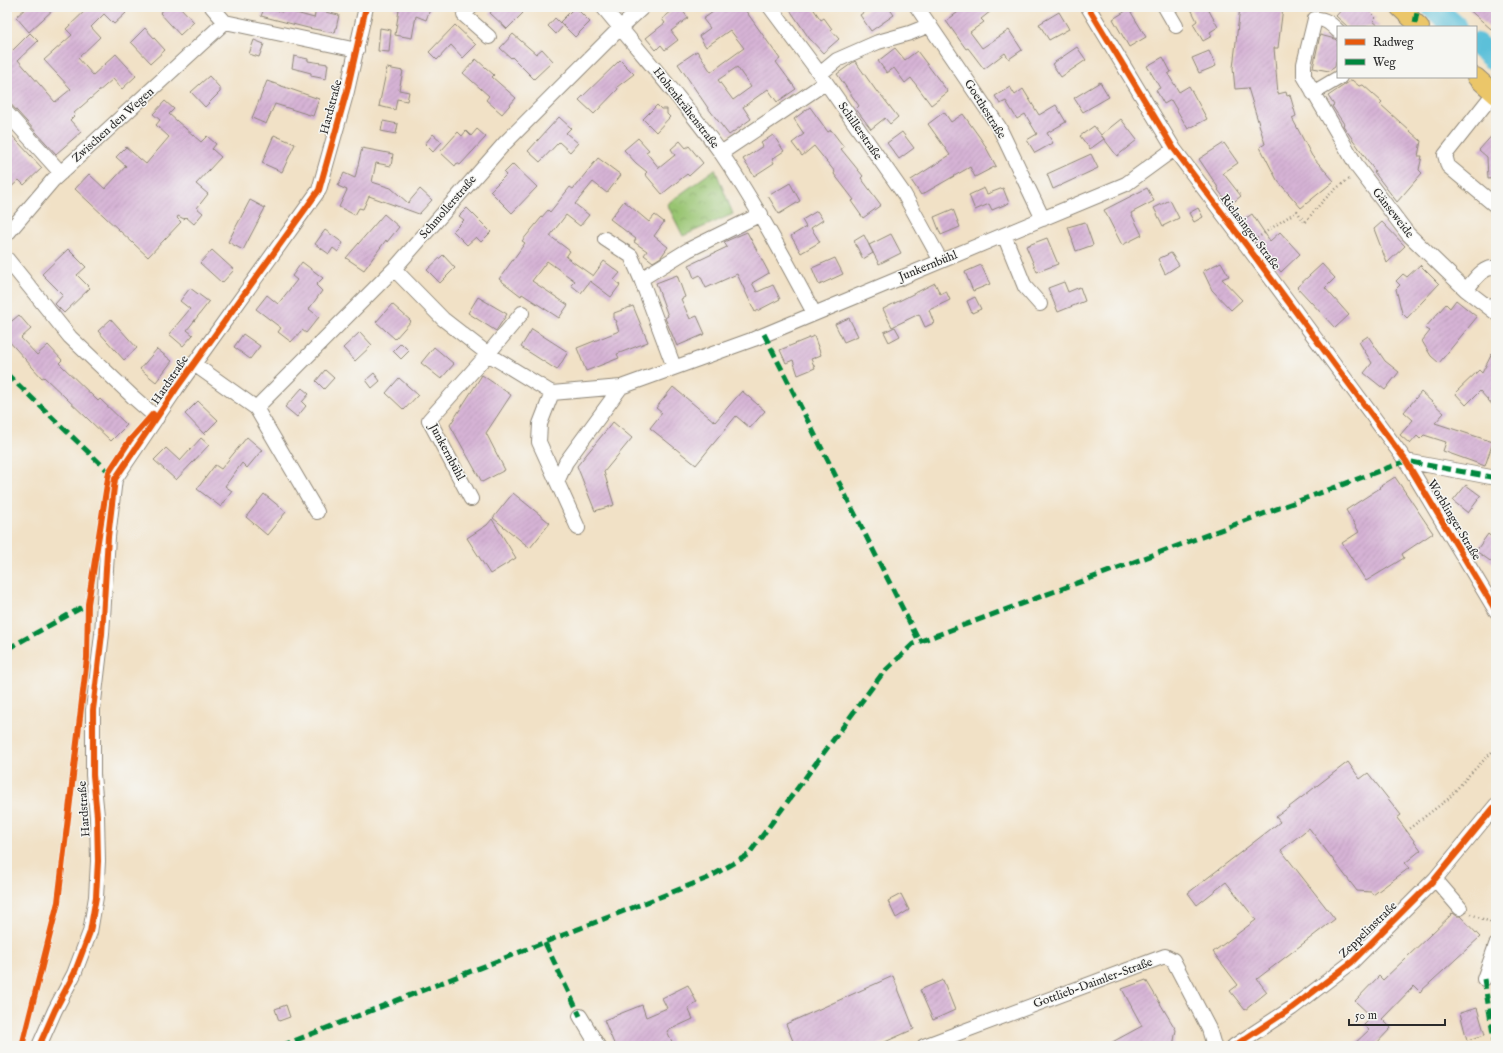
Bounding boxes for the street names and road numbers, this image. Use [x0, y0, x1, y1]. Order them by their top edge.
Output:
street label: Hohenkrähenstraße [650, 65, 723, 152]
street label: Goethestraße [961, 77, 1009, 142]
street label: Hardstraße [317, 78, 346, 136]
street label: Zwischen den Wegen [69, 84, 158, 166]
street label: Schillerstraße [835, 99, 886, 163]
street label: Schmollerstraße [416, 172, 480, 242]
street label: Gänseweide [1369, 185, 1417, 241]
street label: Rielasinger Straße [1217, 191, 1284, 273]
street label: Junkernbühl [895, 247, 961, 286]
street label: Hardstraße [148, 352, 192, 407]
street label: Junkernbühl [424, 419, 469, 484]
street label: Worblinger Straße [1424, 477, 1484, 564]
street label: Hardstraße [75, 780, 93, 837]
street label: Zeppelinstraße [1336, 898, 1401, 962]
street label: Gottlieb-Daimler-Straße [1031, 954, 1155, 1012]

